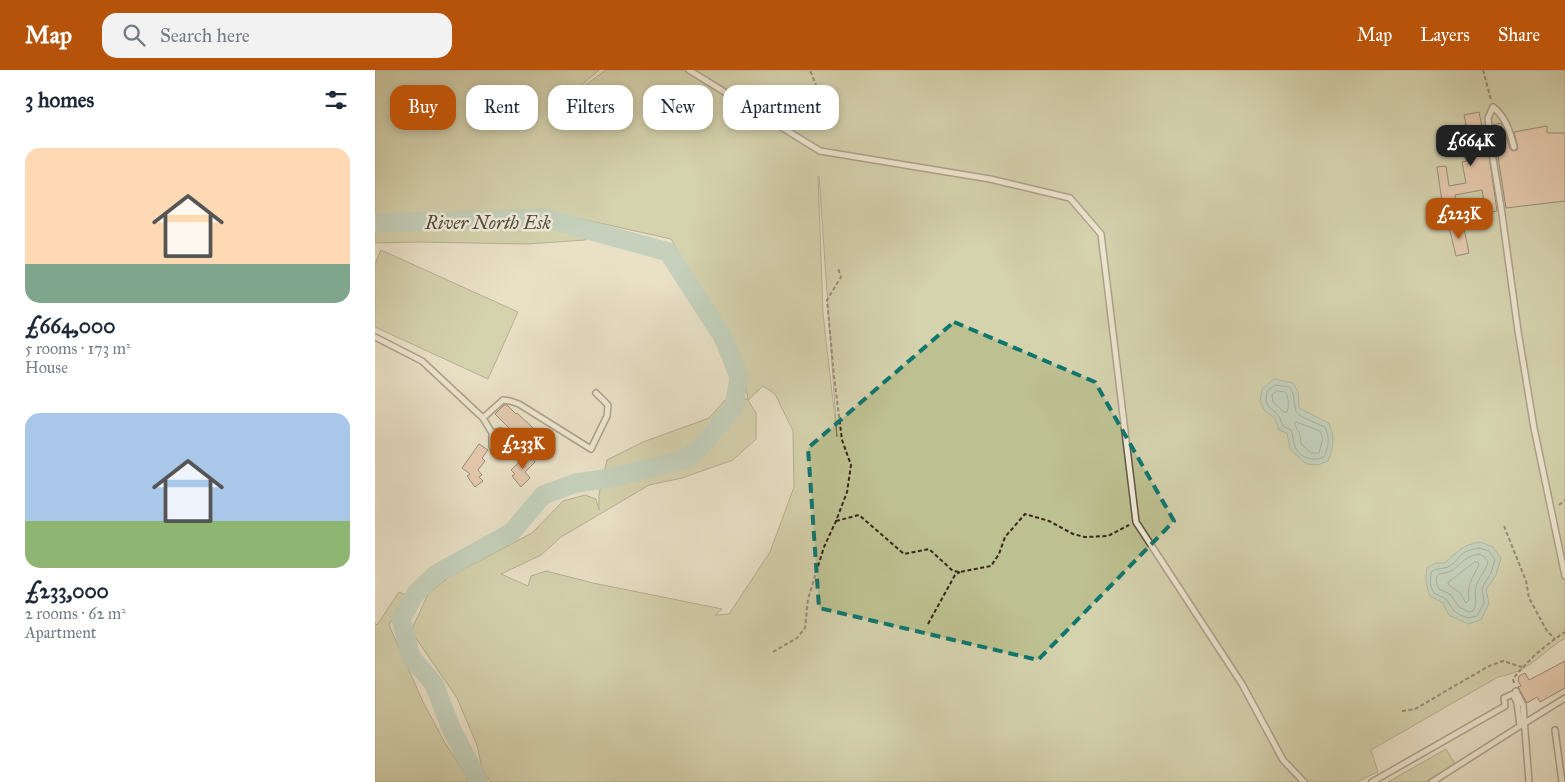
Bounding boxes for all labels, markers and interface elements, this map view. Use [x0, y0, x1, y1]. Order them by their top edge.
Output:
search box [102, 13, 452, 58]
text: Map [25, 20, 72, 50]
icon: search [120, 21, 148, 49]
text: Search here [160, 24, 250, 47]
text: Map [1357, 24, 1392, 46]
text: Layers [1420, 24, 1470, 46]
text: Share [1498, 24, 1540, 46]
chip: Buy [390, 85, 456, 130]
chip: Rent [466, 85, 538, 130]
chip: Filters [548, 85, 633, 130]
chip: New [643, 85, 713, 130]
chip: Apartment [723, 85, 839, 130]
icon: filters [322, 86, 350, 114]
text: 3 homes [25, 87, 94, 113]
pin: £664K [1436, 124, 1506, 167]
text: £664K [1447, 131, 1495, 150]
icon: home [143, 181, 233, 271]
pin: £223K [1424, 198, 1494, 240]
text: £223K [1437, 204, 1481, 223]
water label: River North Esk [424, 211, 551, 234]
text: £664,000 [25, 313, 115, 339]
text: 5 rooms · 173 m² [25, 339, 131, 358]
text: House [25, 358, 68, 377]
pin: £233K [488, 428, 558, 470]
text: £233K [501, 434, 545, 453]
icon: home [143, 446, 233, 536]
text: £233,000 [25, 578, 109, 604]
text: 2 rooms · 62 m² [25, 604, 126, 623]
text: Apartment [25, 623, 97, 642]

